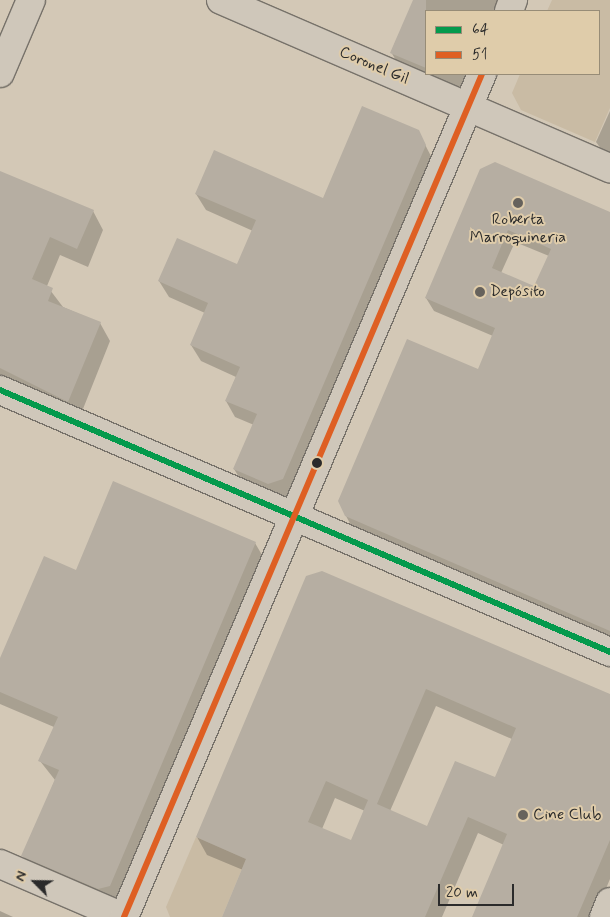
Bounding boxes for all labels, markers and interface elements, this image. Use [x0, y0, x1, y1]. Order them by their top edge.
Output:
legend [425, 10, 600, 75]
text: 64 [472, 20, 489, 40]
street label: Coronel Gil [337, 43, 411, 89]
text: 51 [472, 45, 487, 65]
marker: Roberta Marroquineria [512, 197, 524, 209]
place label: Roberta Marroquineria [470, 210, 566, 248]
place label: Depósito [490, 282, 545, 302]
marker: Depósito [474, 286, 486, 298]
unlabelled marker [312, 458, 322, 468]
place label: Cine Club [533, 805, 600, 825]
marker: Cine Club [517, 809, 529, 821]
north arrow [10, 857, 60, 907]
text: N [11, 868, 31, 884]
scale bar [440, 874, 516, 906]
text: 20 m [446, 883, 478, 903]

